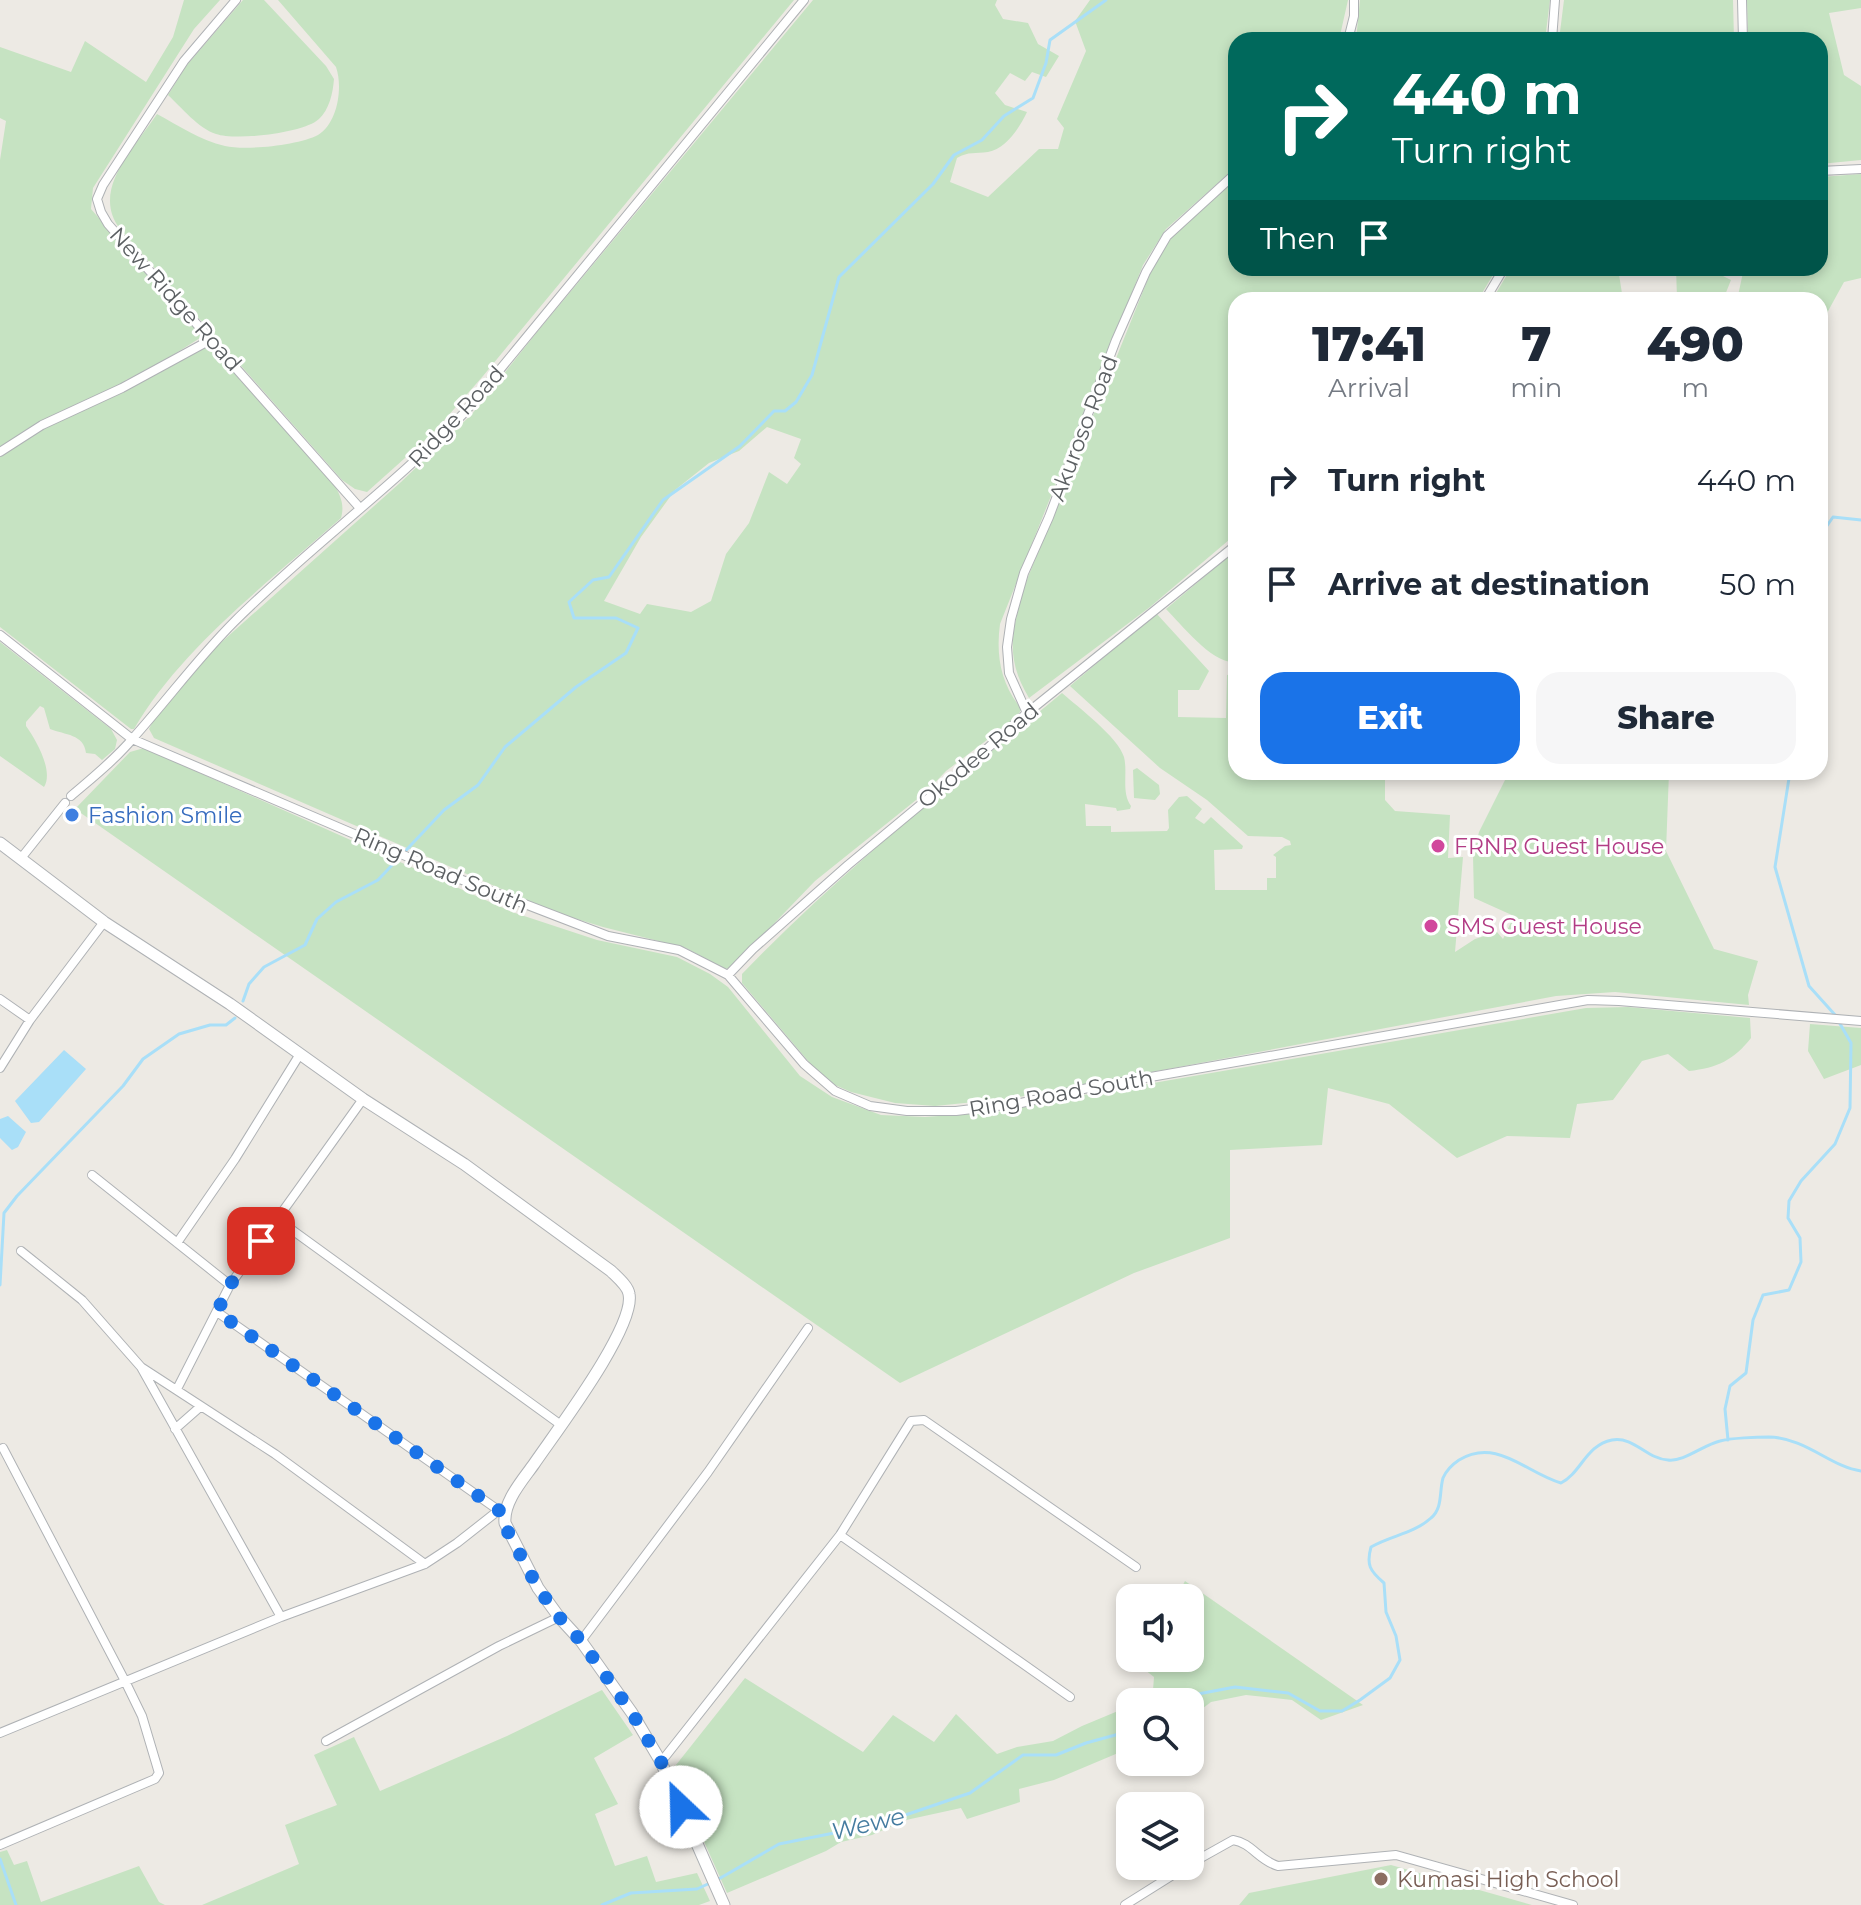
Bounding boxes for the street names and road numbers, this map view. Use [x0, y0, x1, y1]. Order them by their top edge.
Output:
street label: New Ridge Road [104, 222, 247, 377]
street label: Akuroso Road [1043, 352, 1124, 505]
street label: Ridge Road [403, 360, 510, 472]
street label: Okodee Road [912, 697, 1044, 814]
street label: Ring Road South [350, 822, 532, 919]
street label: Ring Road South [967, 1064, 1155, 1123]

